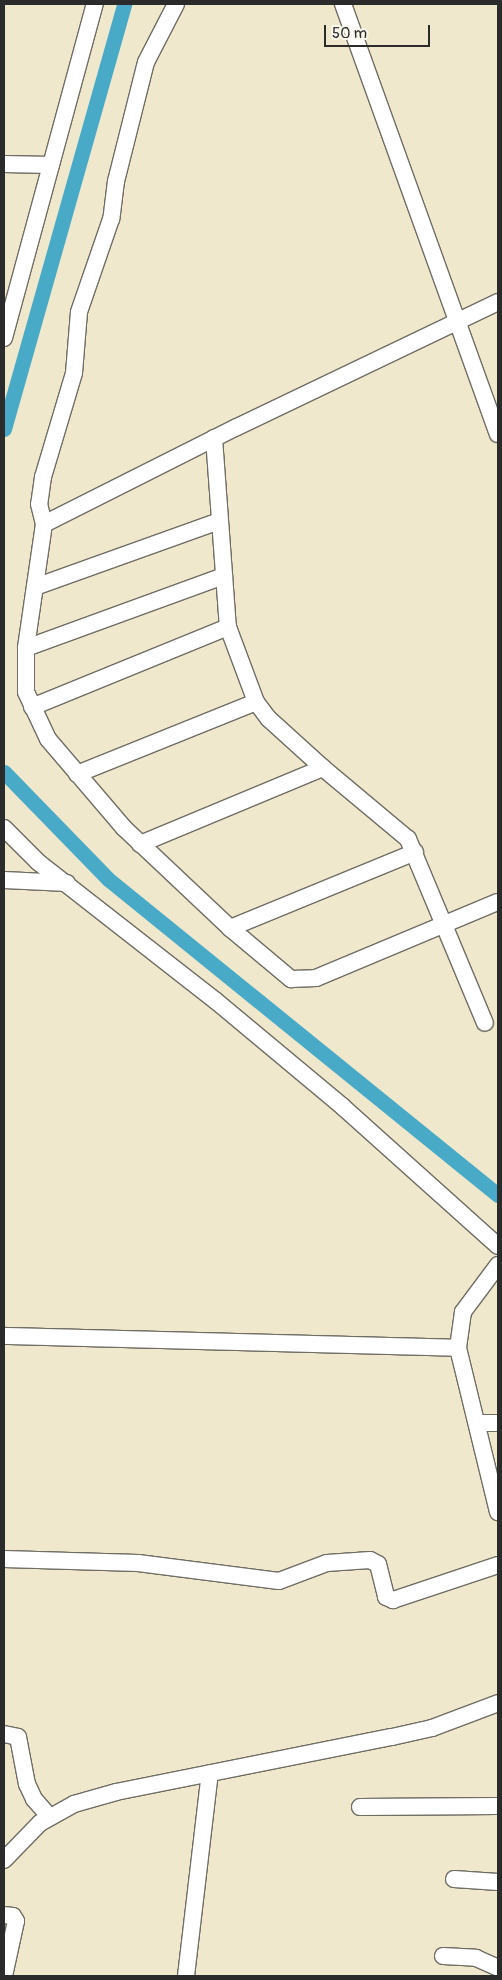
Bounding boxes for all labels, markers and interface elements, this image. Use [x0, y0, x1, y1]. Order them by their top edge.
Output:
scale bar [327, 15, 433, 47]
text: 50 m [332, 24, 367, 43]

